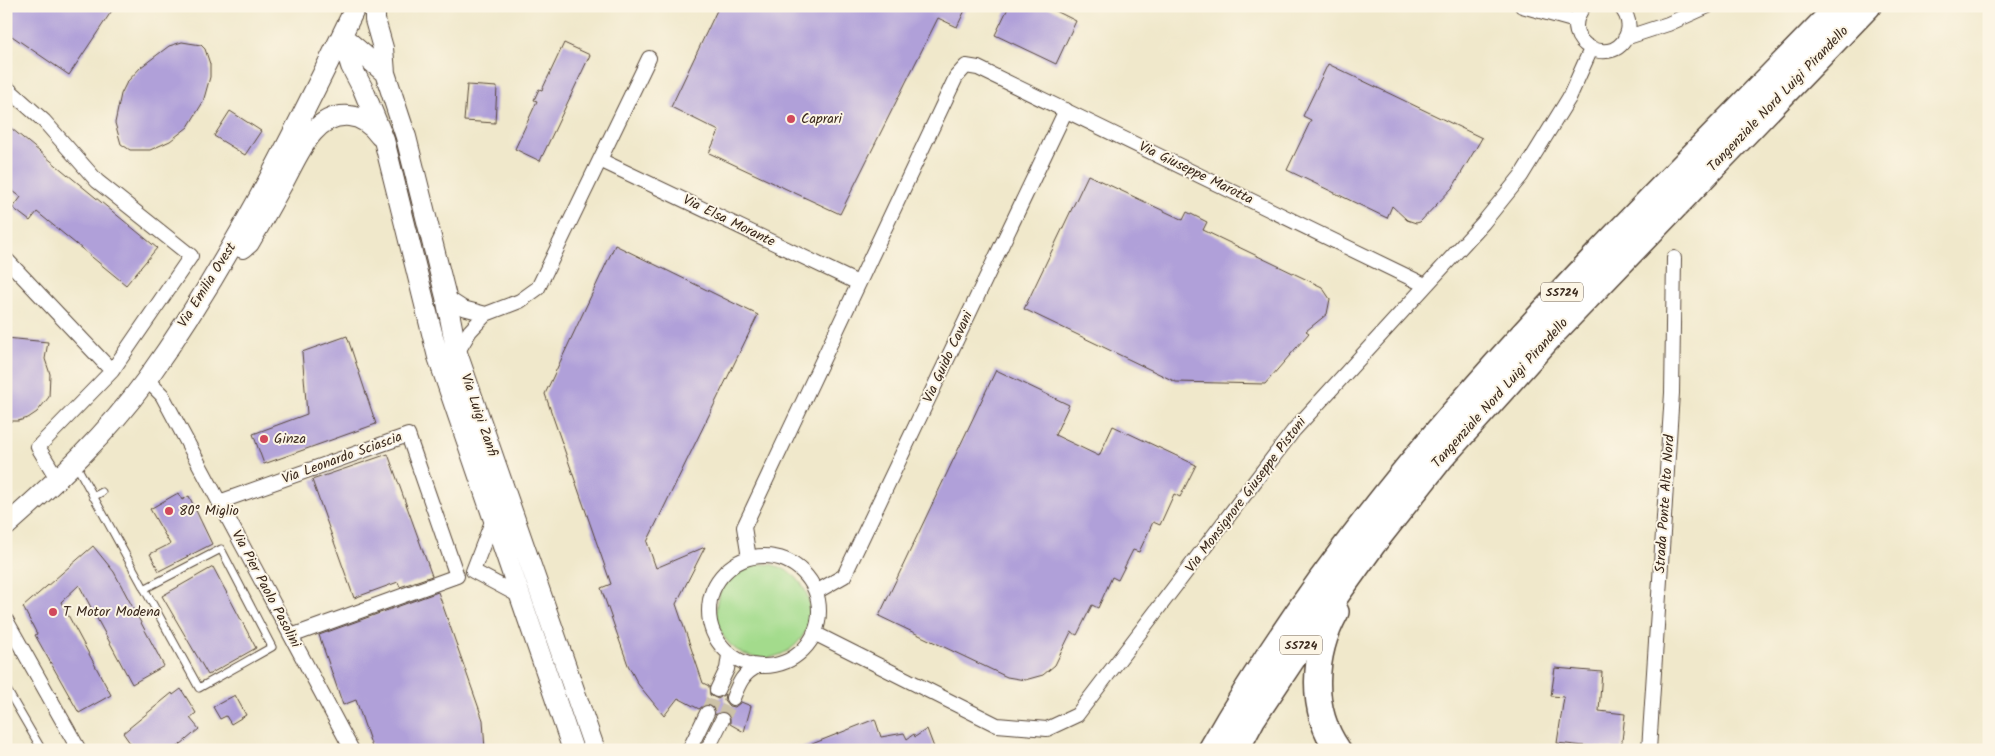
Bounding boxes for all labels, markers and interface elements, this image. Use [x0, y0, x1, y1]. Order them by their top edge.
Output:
street label: Tangenziale Nord Luigi Pirandello [1702, 21, 1854, 177]
place label: Caprari [801, 108, 842, 130]
marker: Caprari [785, 113, 797, 125]
street label: Via Giuseppe Marotta [1135, 136, 1257, 210]
street label: Via Elsa Morante [679, 189, 780, 253]
street label: Via Emilia Ovest [172, 238, 242, 332]
road number: SS724 [1541, 282, 1583, 302]
street label: Via Guido Cavani [917, 307, 979, 406]
street label: Tangenziale Nord Luigi Pirandello [1426, 313, 1574, 473]
street label: Via Luigi Zanfi [455, 371, 504, 460]
street label: Via Monsignore Giuseppe Pistoni [1180, 412, 1312, 577]
street label: Via Leonardo Sciascia [279, 426, 405, 490]
place label: Ginza [274, 428, 306, 450]
marker: Ginza [258, 433, 270, 445]
street label: Strada Ponte Alto Nord [1649, 433, 1681, 574]
place label: 80° Miglio [179, 500, 239, 522]
marker: 80° Miglio [163, 505, 175, 517]
street label: Via Pier Paolo Pasolini [226, 526, 307, 652]
place label: T Motor Modena [63, 601, 160, 623]
marker: T Motor Modena [47, 606, 59, 618]
road number: SS724 [1280, 636, 1322, 654]

